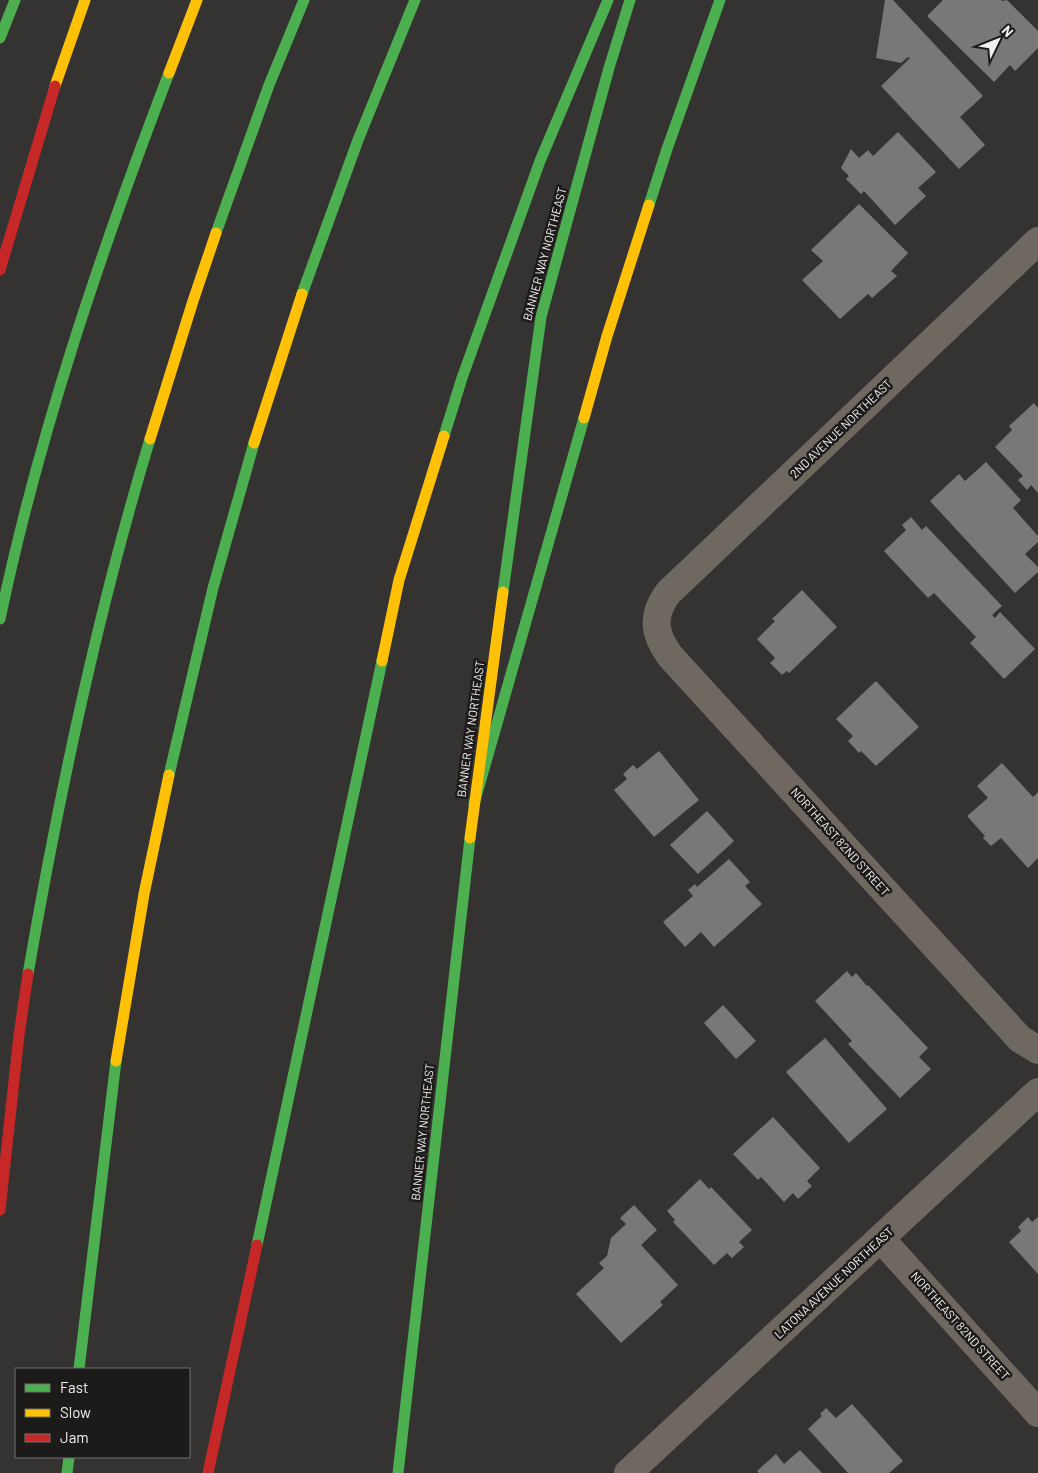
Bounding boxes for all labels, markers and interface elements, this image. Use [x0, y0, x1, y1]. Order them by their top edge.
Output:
north arrow [973, 15, 1023, 65]
text: N [998, 22, 1017, 40]
street label: BANNER WAY NORTHEAST [519, 185, 569, 322]
street label: 2ND AVENUE NORTHEAST [787, 376, 894, 481]
street label: BANNER WAY NORTHEAST [453, 660, 487, 798]
street label: NORTHEAST 82ND STREET [789, 784, 893, 898]
street label: BANNER WAY NORTHEAST [408, 1062, 436, 1201]
street label: LATONA AVENUE NORTHEAST [771, 1223, 896, 1341]
street label: NORTHEAST 82ND STREET [909, 1268, 1013, 1382]
legend [15, 1368, 190, 1458]
text: Fast [60, 1378, 88, 1396]
text: Slow [60, 1403, 91, 1421]
text: Jam [60, 1428, 89, 1446]

